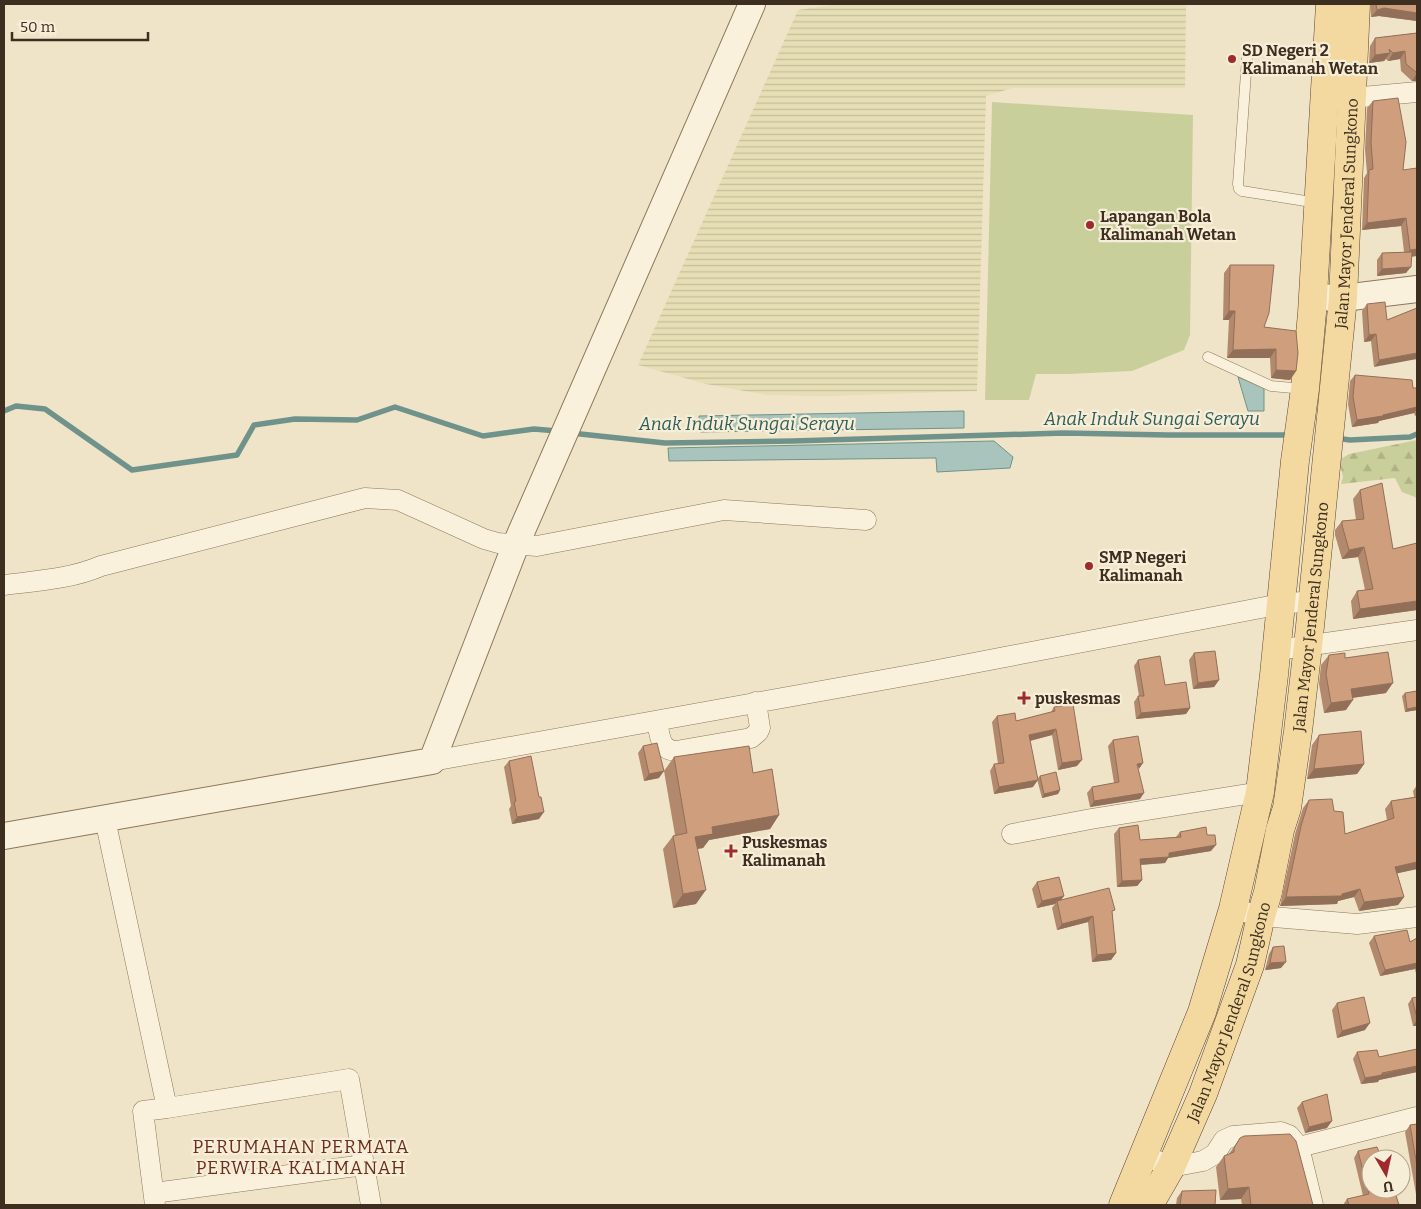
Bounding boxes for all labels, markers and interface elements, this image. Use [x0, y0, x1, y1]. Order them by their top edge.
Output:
scale bar [12, 10, 149, 42]
text: 50 m [20, 18, 56, 36]
place label: SD Negeri 2 Kalimanah Wetan [1242, 41, 1379, 78]
marker: SD Negeri 2 Kalimanah Wetan [1226, 53, 1238, 65]
street label: Jalan Mayor Jenderal Sungkono [1330, 98, 1361, 331]
place label: Lapangan Bola Kalimanah Wetan [1100, 207, 1237, 244]
marker: Lapangan Bola Kalimanah Wetan [1084, 219, 1096, 231]
water label: Anak Induk Sungai Serayu [1043, 408, 1260, 430]
water label: Anak Induk Sungai Serayu [638, 413, 855, 435]
street label: Jalan Mayor Jenderal Sungkono [1288, 501, 1332, 734]
place label: SMP Negeri Kalimanah [1099, 548, 1186, 585]
marker: SMP Negeri Kalimanah [1083, 560, 1095, 572]
place label: puskesmas [1035, 689, 1121, 708]
marker: puskesmas [1017, 691, 1031, 705]
place label: Puskesmas Kalimanah [742, 833, 828, 870]
marker: Puskesmas Kalimanah [724, 844, 738, 858]
street label: Jalan Mayor Jenderal Sungkono [1182, 900, 1274, 1125]
district label: PERUMAHAN PERMATA PERWIRA KALIMANAH [193, 1136, 409, 1179]
north arrow [1361, 1149, 1411, 1199]
text: U [1381, 1177, 1394, 1196]

